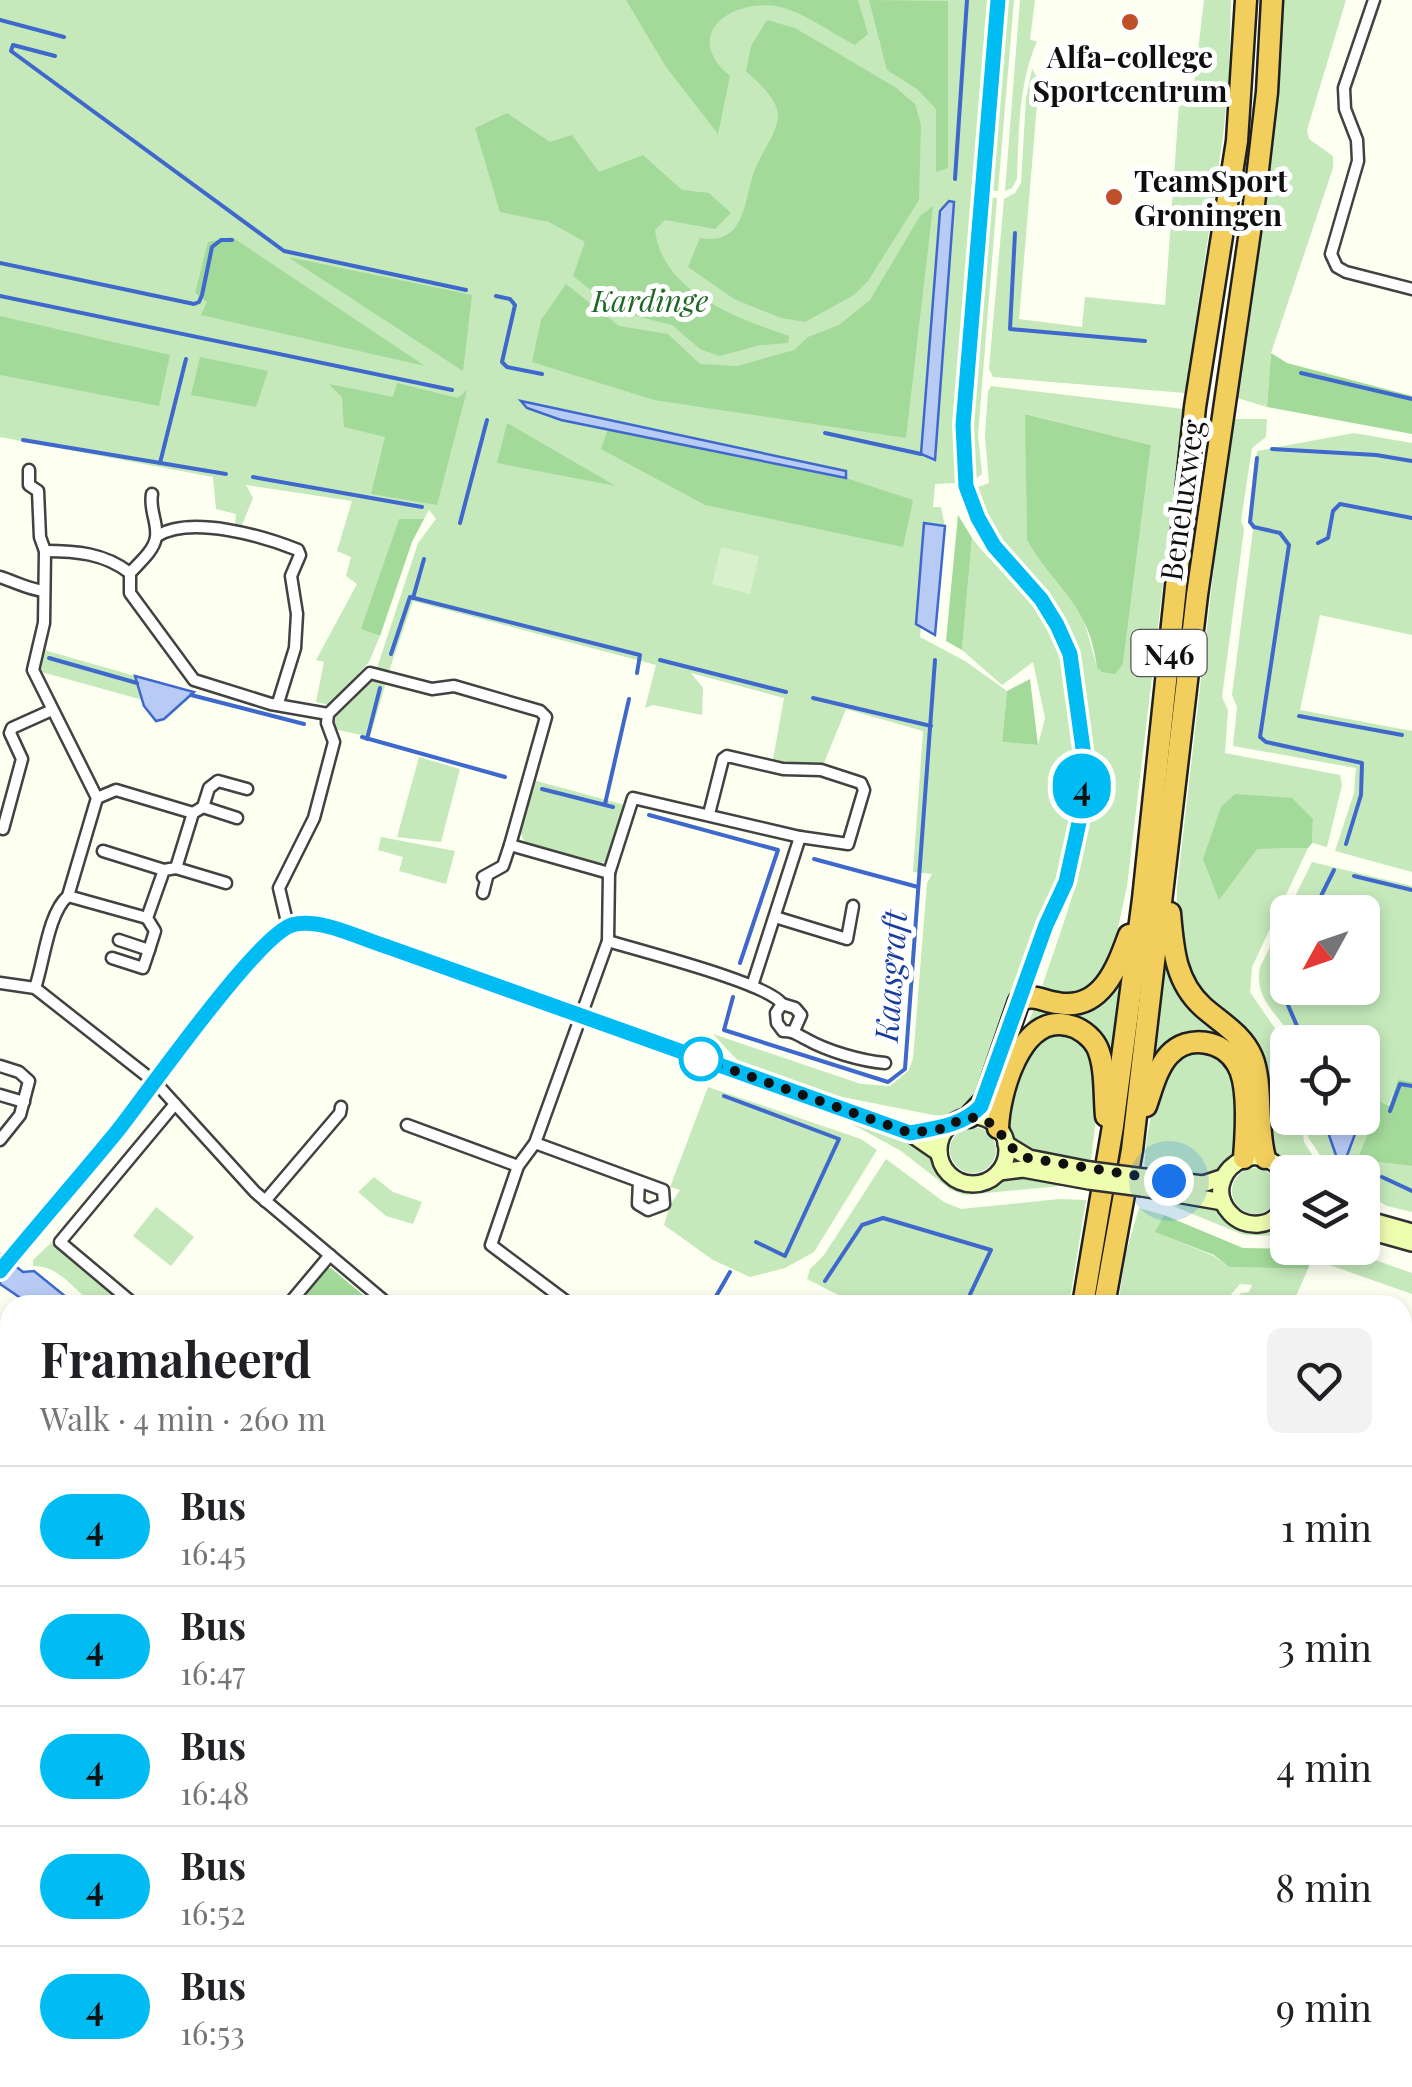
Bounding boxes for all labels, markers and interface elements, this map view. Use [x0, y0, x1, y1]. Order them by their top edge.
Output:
marker: Alfa-college Sportcentrum [1119, 11, 1141, 33]
place label: Alfa-college Sportcentrum [1032, 36, 1228, 110]
place label: TeamSport Groningen [1134, 160, 1288, 234]
marker: TeamSport Groningen [1103, 186, 1125, 208]
park label: Kardinge [591, 280, 708, 320]
street label: Beneluxweg [1150, 417, 1212, 583]
road number: N46 [1132, 630, 1206, 676]
line badge: 4 [1050, 754, 1114, 818]
text: 4 [1073, 763, 1091, 810]
north arrow [1270, 895, 1380, 1005]
map controls [1270, 895, 1380, 1265]
water label: Kaasgraft [863, 908, 915, 1045]
button: locate [1270, 1025, 1380, 1135]
unlabelled marker [680, 1038, 722, 1080]
button: layers [1270, 1155, 1380, 1265]
your location [1144, 1156, 1194, 1206]
text: Framaheerd [40, 1326, 312, 1390]
button: heart [1267, 1328, 1372, 1433]
text: Walk · 4 min · 260 m [40, 1396, 326, 1439]
text: Bus [180, 1479, 246, 1530]
text: 1 min [1281, 1501, 1372, 1552]
text: 4 [86, 1503, 104, 1550]
text: 16:45 [180, 1530, 246, 1573]
text: Bus [180, 1599, 246, 1650]
text: 3 min [1278, 1621, 1372, 1672]
text: 4 [86, 1623, 104, 1670]
text: 16:47 [180, 1650, 245, 1693]
text: Bus [180, 1719, 246, 1770]
text: 4 min [1276, 1741, 1372, 1792]
text: 4 [86, 1743, 104, 1790]
text: 16:48 [180, 1770, 249, 1813]
text: Bus [180, 1839, 246, 1890]
text: 8 min [1275, 1861, 1372, 1912]
text: 4 [86, 1863, 104, 1910]
text: 16:52 [180, 1890, 246, 1933]
text: Bus [180, 1959, 246, 2010]
text: 9 min [1276, 1981, 1372, 2032]
text: 4 [86, 1983, 104, 2030]
text: 16:53 [180, 2010, 245, 2053]

